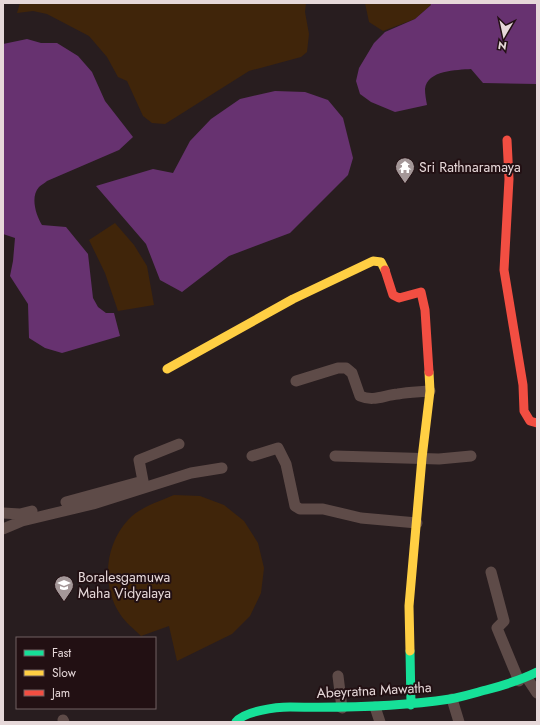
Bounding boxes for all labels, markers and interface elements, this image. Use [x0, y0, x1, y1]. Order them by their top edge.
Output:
north arrow [484, 16, 524, 56]
text: N [497, 37, 508, 54]
temple icon: Sri Rathnaramaya [394, 156, 416, 184]
place label: Sri Rathnaramaya [419, 157, 521, 177]
place label: Boralesgamuwa Maha Vidyalaya [78, 567, 171, 603]
school or university icon: Boralesgamuwa Maha Vidyalaya [53, 574, 75, 602]
legend [16, 637, 156, 709]
text: Fast [52, 644, 71, 662]
text: Slow [52, 664, 77, 682]
street label: Abeyratna Mawatha [316, 677, 432, 703]
text: Jam [50, 684, 70, 702]

